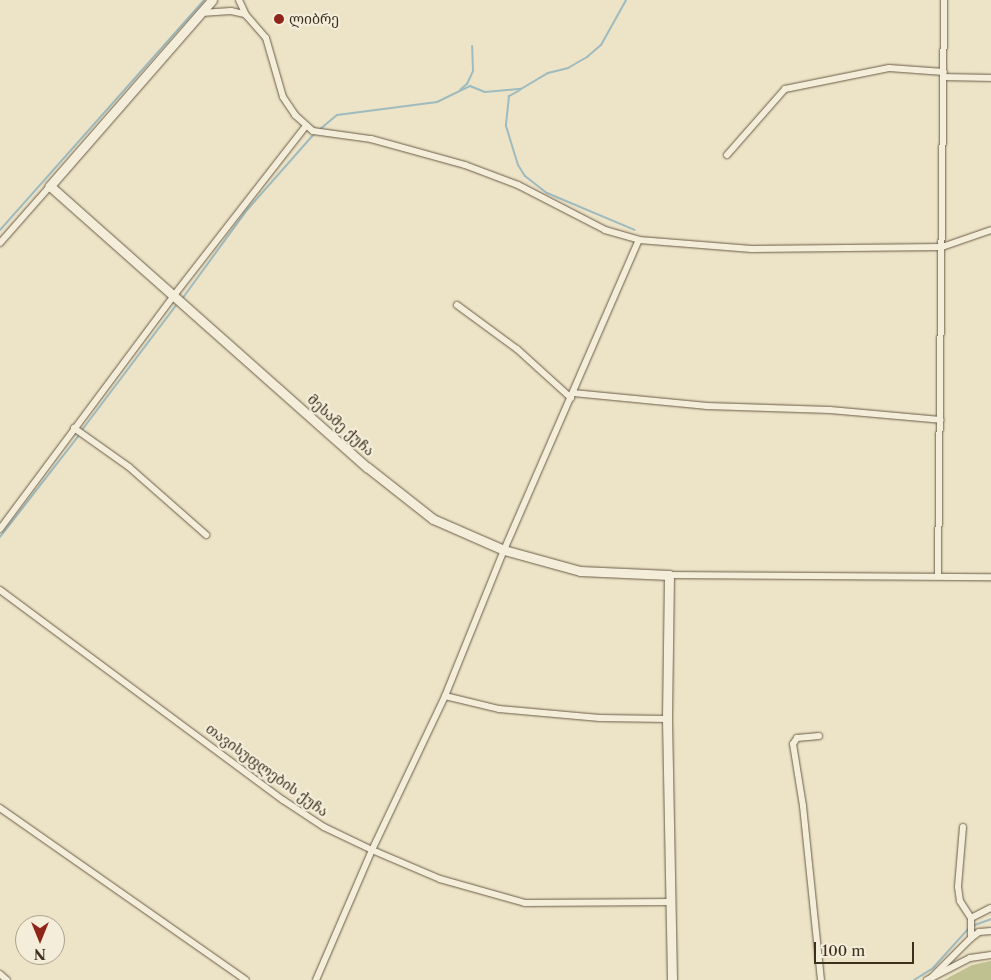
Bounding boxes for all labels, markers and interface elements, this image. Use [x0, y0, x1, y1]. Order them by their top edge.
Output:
place label: ლიბრე [289, 11, 339, 27]
marker: ლიბრე [273, 13, 285, 25]
street label: მესამე ქუჩა [304, 391, 378, 459]
street label: თავისუფლების ქუჩა [203, 720, 331, 820]
north arrow [15, 915, 65, 965]
scale bar [816, 932, 916, 964]
text: 100 m [822, 941, 865, 960]
text: N [34, 945, 46, 963]

